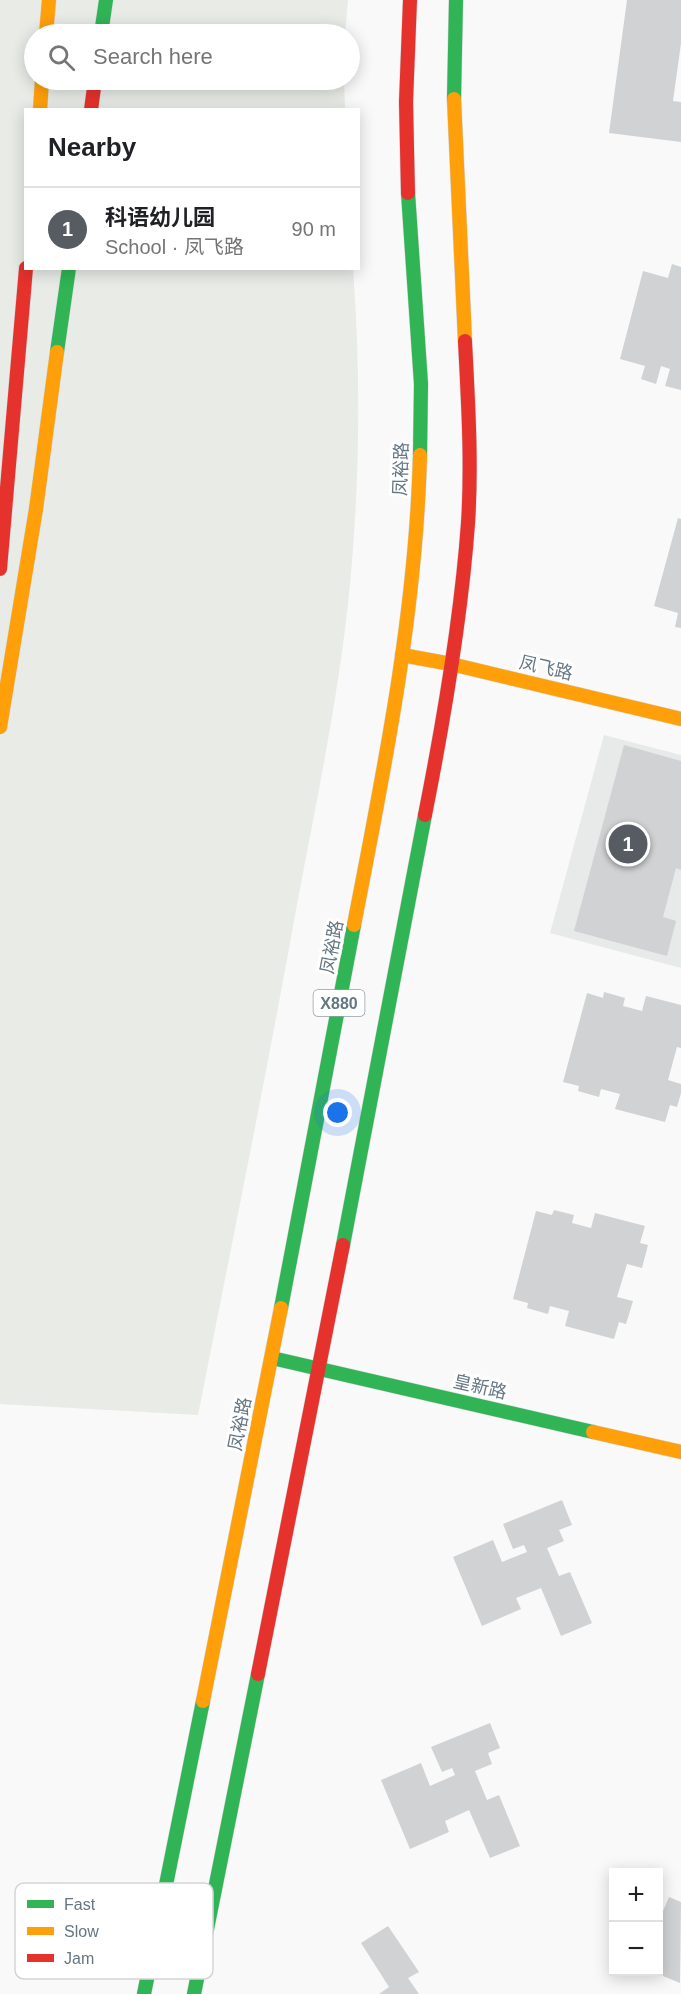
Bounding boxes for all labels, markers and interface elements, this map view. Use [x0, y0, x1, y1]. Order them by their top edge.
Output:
search box [24, 24, 360, 90]
icon: search [45, 41, 78, 74]
text: Search here [93, 44, 213, 69]
text: Nearby [48, 132, 136, 162]
text: 科语幼儿园 [105, 205, 215, 230]
text: 1 [62, 218, 73, 240]
text: 90 m [292, 218, 336, 240]
text: School · 凤飞路 [105, 236, 244, 258]
street label: 凤裕路 [390, 442, 412, 496]
street label: 凤飞路 [517, 652, 575, 684]
pin: 1 [608, 822, 648, 866]
street label: 凤裕路 [317, 919, 347, 975]
road number: X880 [314, 990, 364, 1016]
your location [323, 1098, 352, 1127]
street label: 皇新路 [451, 1371, 509, 1403]
street label: 凤裕路 [225, 1396, 255, 1452]
map controls [609, 1868, 663, 1976]
button: + [609, 1868, 663, 1922]
legend [15, 1883, 213, 1979]
text: Fast [64, 1896, 96, 1913]
button: − [609, 1922, 663, 1976]
text: Slow [64, 1923, 99, 1940]
text: Jam [64, 1950, 94, 1967]

